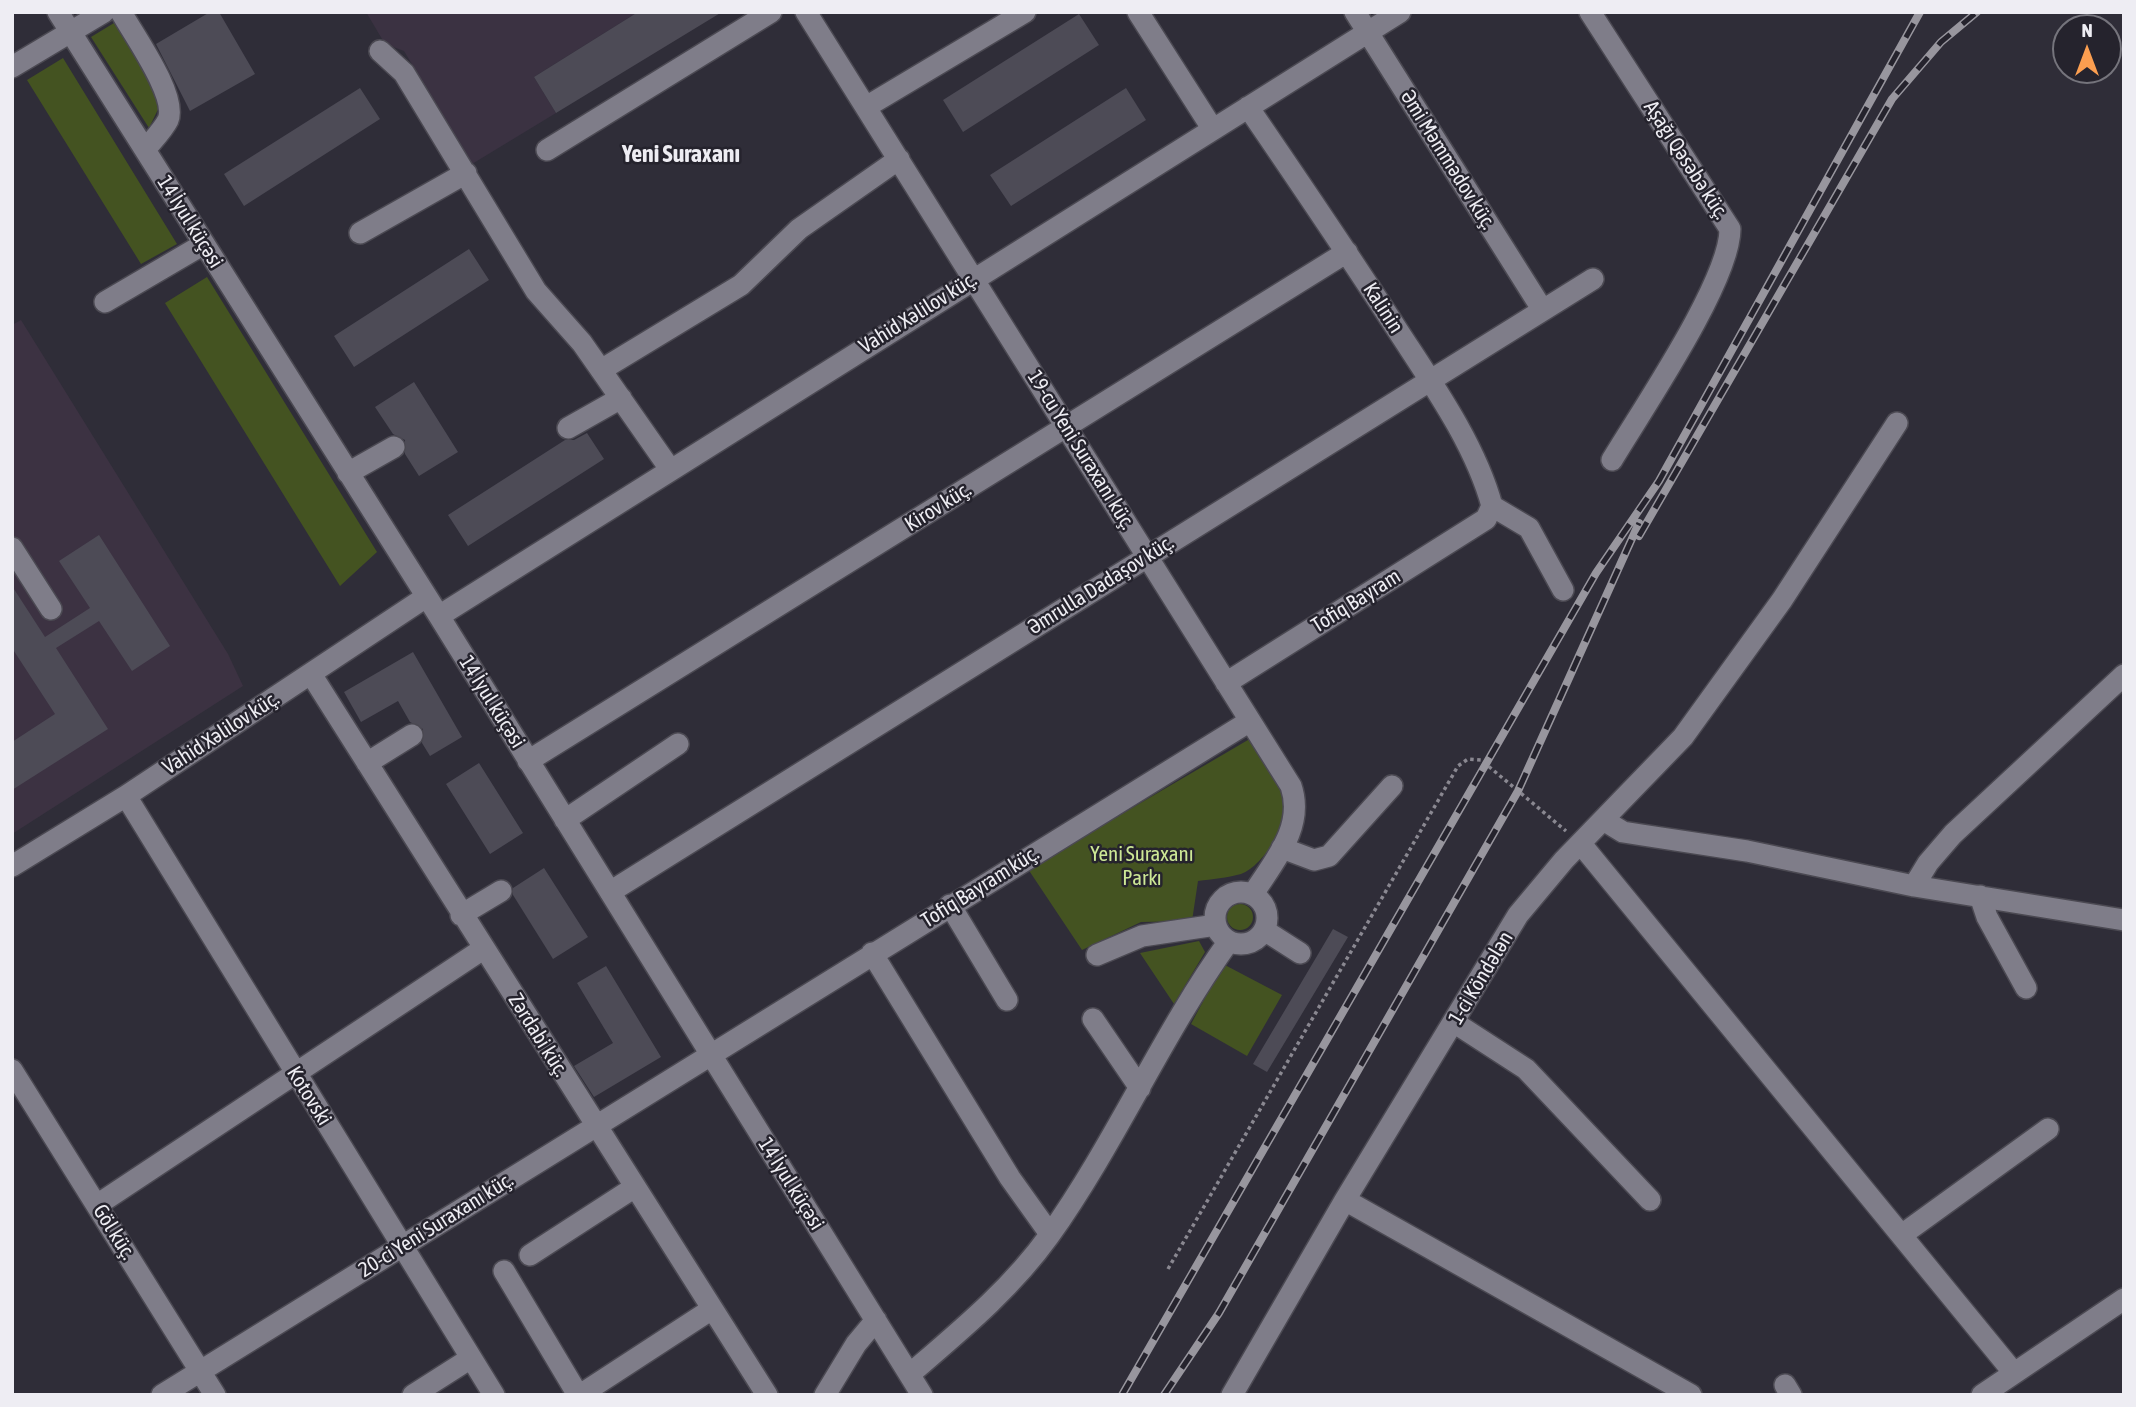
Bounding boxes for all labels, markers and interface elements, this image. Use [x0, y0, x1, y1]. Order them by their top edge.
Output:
north arrow [2052, 14, 2122, 84]
text: N [2081, 19, 2093, 41]
street label: Əmi Məmmədov küç. [1395, 86, 1501, 234]
street label: Aşağı Qəsəbə küç. [1638, 96, 1734, 224]
district label: Yeni Suraxanı [622, 140, 740, 168]
street label: 14 İyul küçəsi [152, 171, 228, 273]
street label: Vahid Xəlilov küç. [855, 267, 981, 359]
street label: Kalinin [1357, 278, 1409, 338]
street label: 19-cu Yeni Suraxanı küç. [1022, 366, 1140, 534]
street label: Kirov küç. [900, 477, 976, 537]
street label: Əmrulla Dadaşov küç. [1024, 530, 1178, 640]
street label: Tofiq Bayram [1307, 564, 1405, 638]
street label: 14 İyul küçəsi [454, 651, 530, 753]
street label: Vahid Xəlilov küç. [158, 686, 284, 780]
street label: Tofiq Bayram küç. [916, 841, 1044, 933]
park label: Yeni Suraxanı Parkı [1090, 841, 1194, 891]
street label: 1-ci Köndələn [1443, 927, 1519, 1029]
street label: Zərdabi küç. [503, 989, 573, 1081]
street label: Kotovski [281, 1062, 337, 1130]
street label: 14 İyul küçəsi [753, 1133, 829, 1235]
street label: 20-ci Yeni Suraxanı küç. [354, 1167, 518, 1283]
street label: Göl küç. [87, 1200, 141, 1264]

